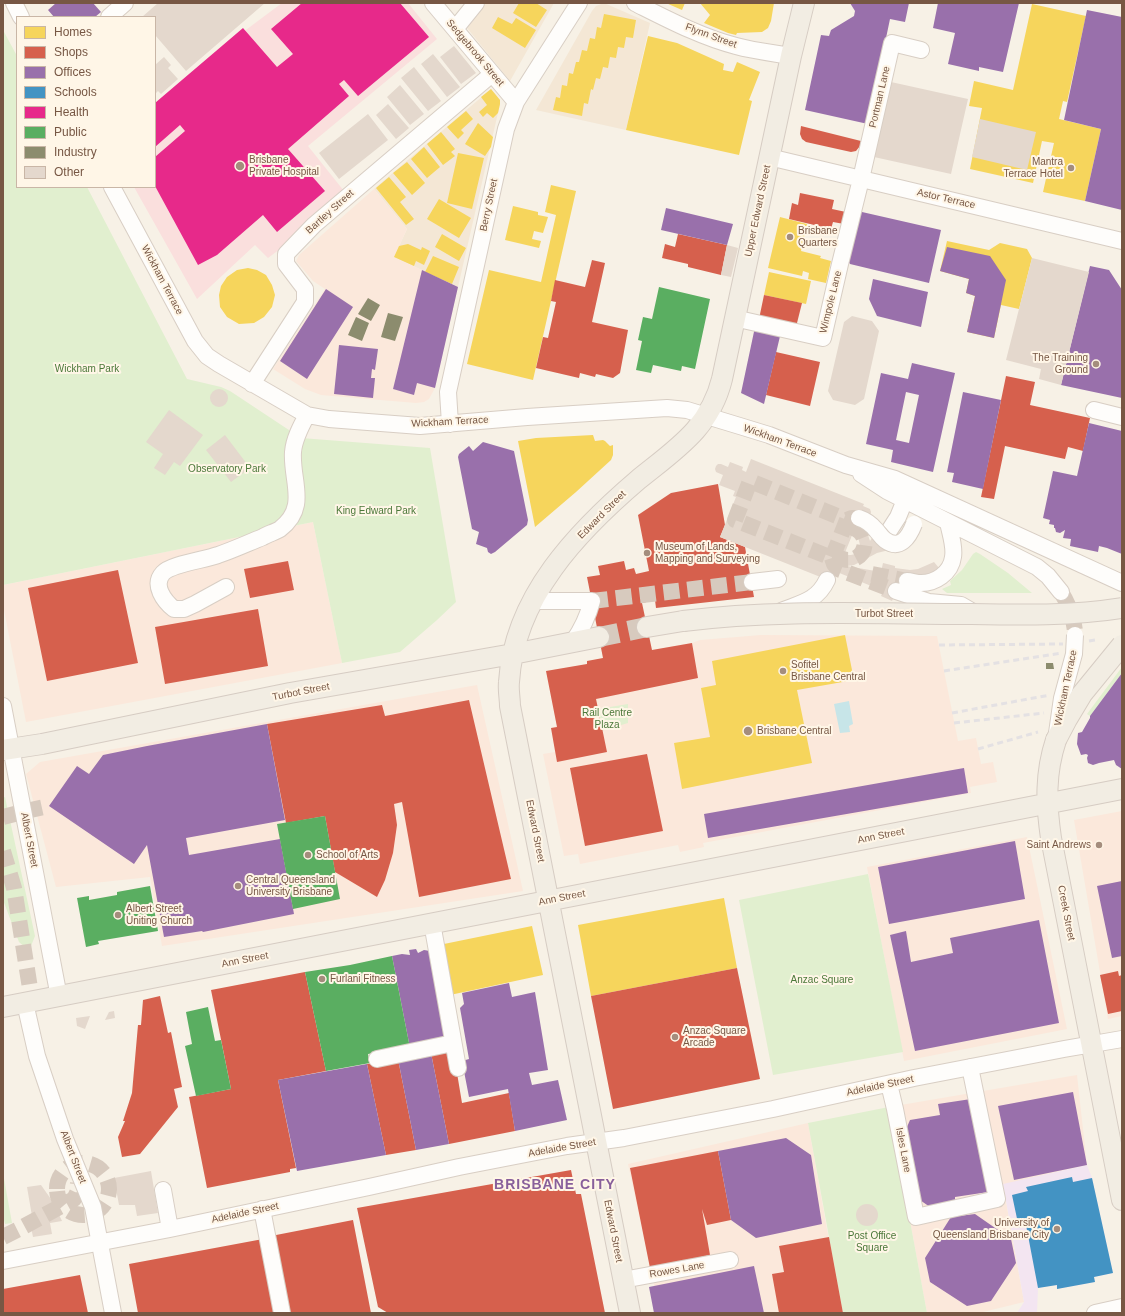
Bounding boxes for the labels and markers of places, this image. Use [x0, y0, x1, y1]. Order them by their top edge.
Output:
place label: Brisbane Private Hospital [249, 154, 319, 178]
place label: Mantra Terrace Hotel [1004, 156, 1063, 180]
marker: Brisbane Private Hospital [234, 160, 246, 172]
marker: Mantra Terrace Hotel [1066, 163, 1076, 173]
place label: Brisbane Quarters [798, 225, 837, 248]
marker: Brisbane Quarters [785, 232, 795, 242]
place label: The Training Ground [1032, 352, 1088, 376]
marker: The Training Ground [1091, 359, 1101, 369]
place label: Museum of Lands, Mapping and Surveying [655, 541, 760, 564]
marker: Museum of Lands, Mapping and Surveying [642, 548, 652, 558]
place label: Sofitel Brisbane Central [791, 659, 865, 682]
marker: Sofitel Brisbane Central [778, 666, 788, 676]
marker: Brisbane Central [742, 725, 754, 737]
place label: Brisbane Central [757, 725, 831, 737]
place label: Saint Andrews [1027, 839, 1091, 851]
marker: Saint Andrews [1094, 840, 1104, 850]
place label: School of Arts [316, 849, 378, 861]
marker: School of Arts [303, 850, 313, 860]
place label: Central Queensland University Brisbane [246, 874, 335, 898]
marker: Central Queensland University Brisbane [233, 881, 243, 891]
place label: Albert Street Uniting Church [126, 903, 192, 926]
marker: Albert Street Uniting Church [113, 910, 123, 920]
place label: Furlani Fitness [330, 973, 396, 985]
marker: Furlani Fitness [317, 974, 327, 984]
place label: Anzac Square Arcade [683, 1025, 746, 1048]
marker: Anzac Square Arcade [670, 1032, 680, 1042]
place label: University of Queensland Brisbane City [933, 1217, 1049, 1240]
marker: University of Queensland Brisbane City [1052, 1224, 1062, 1234]

